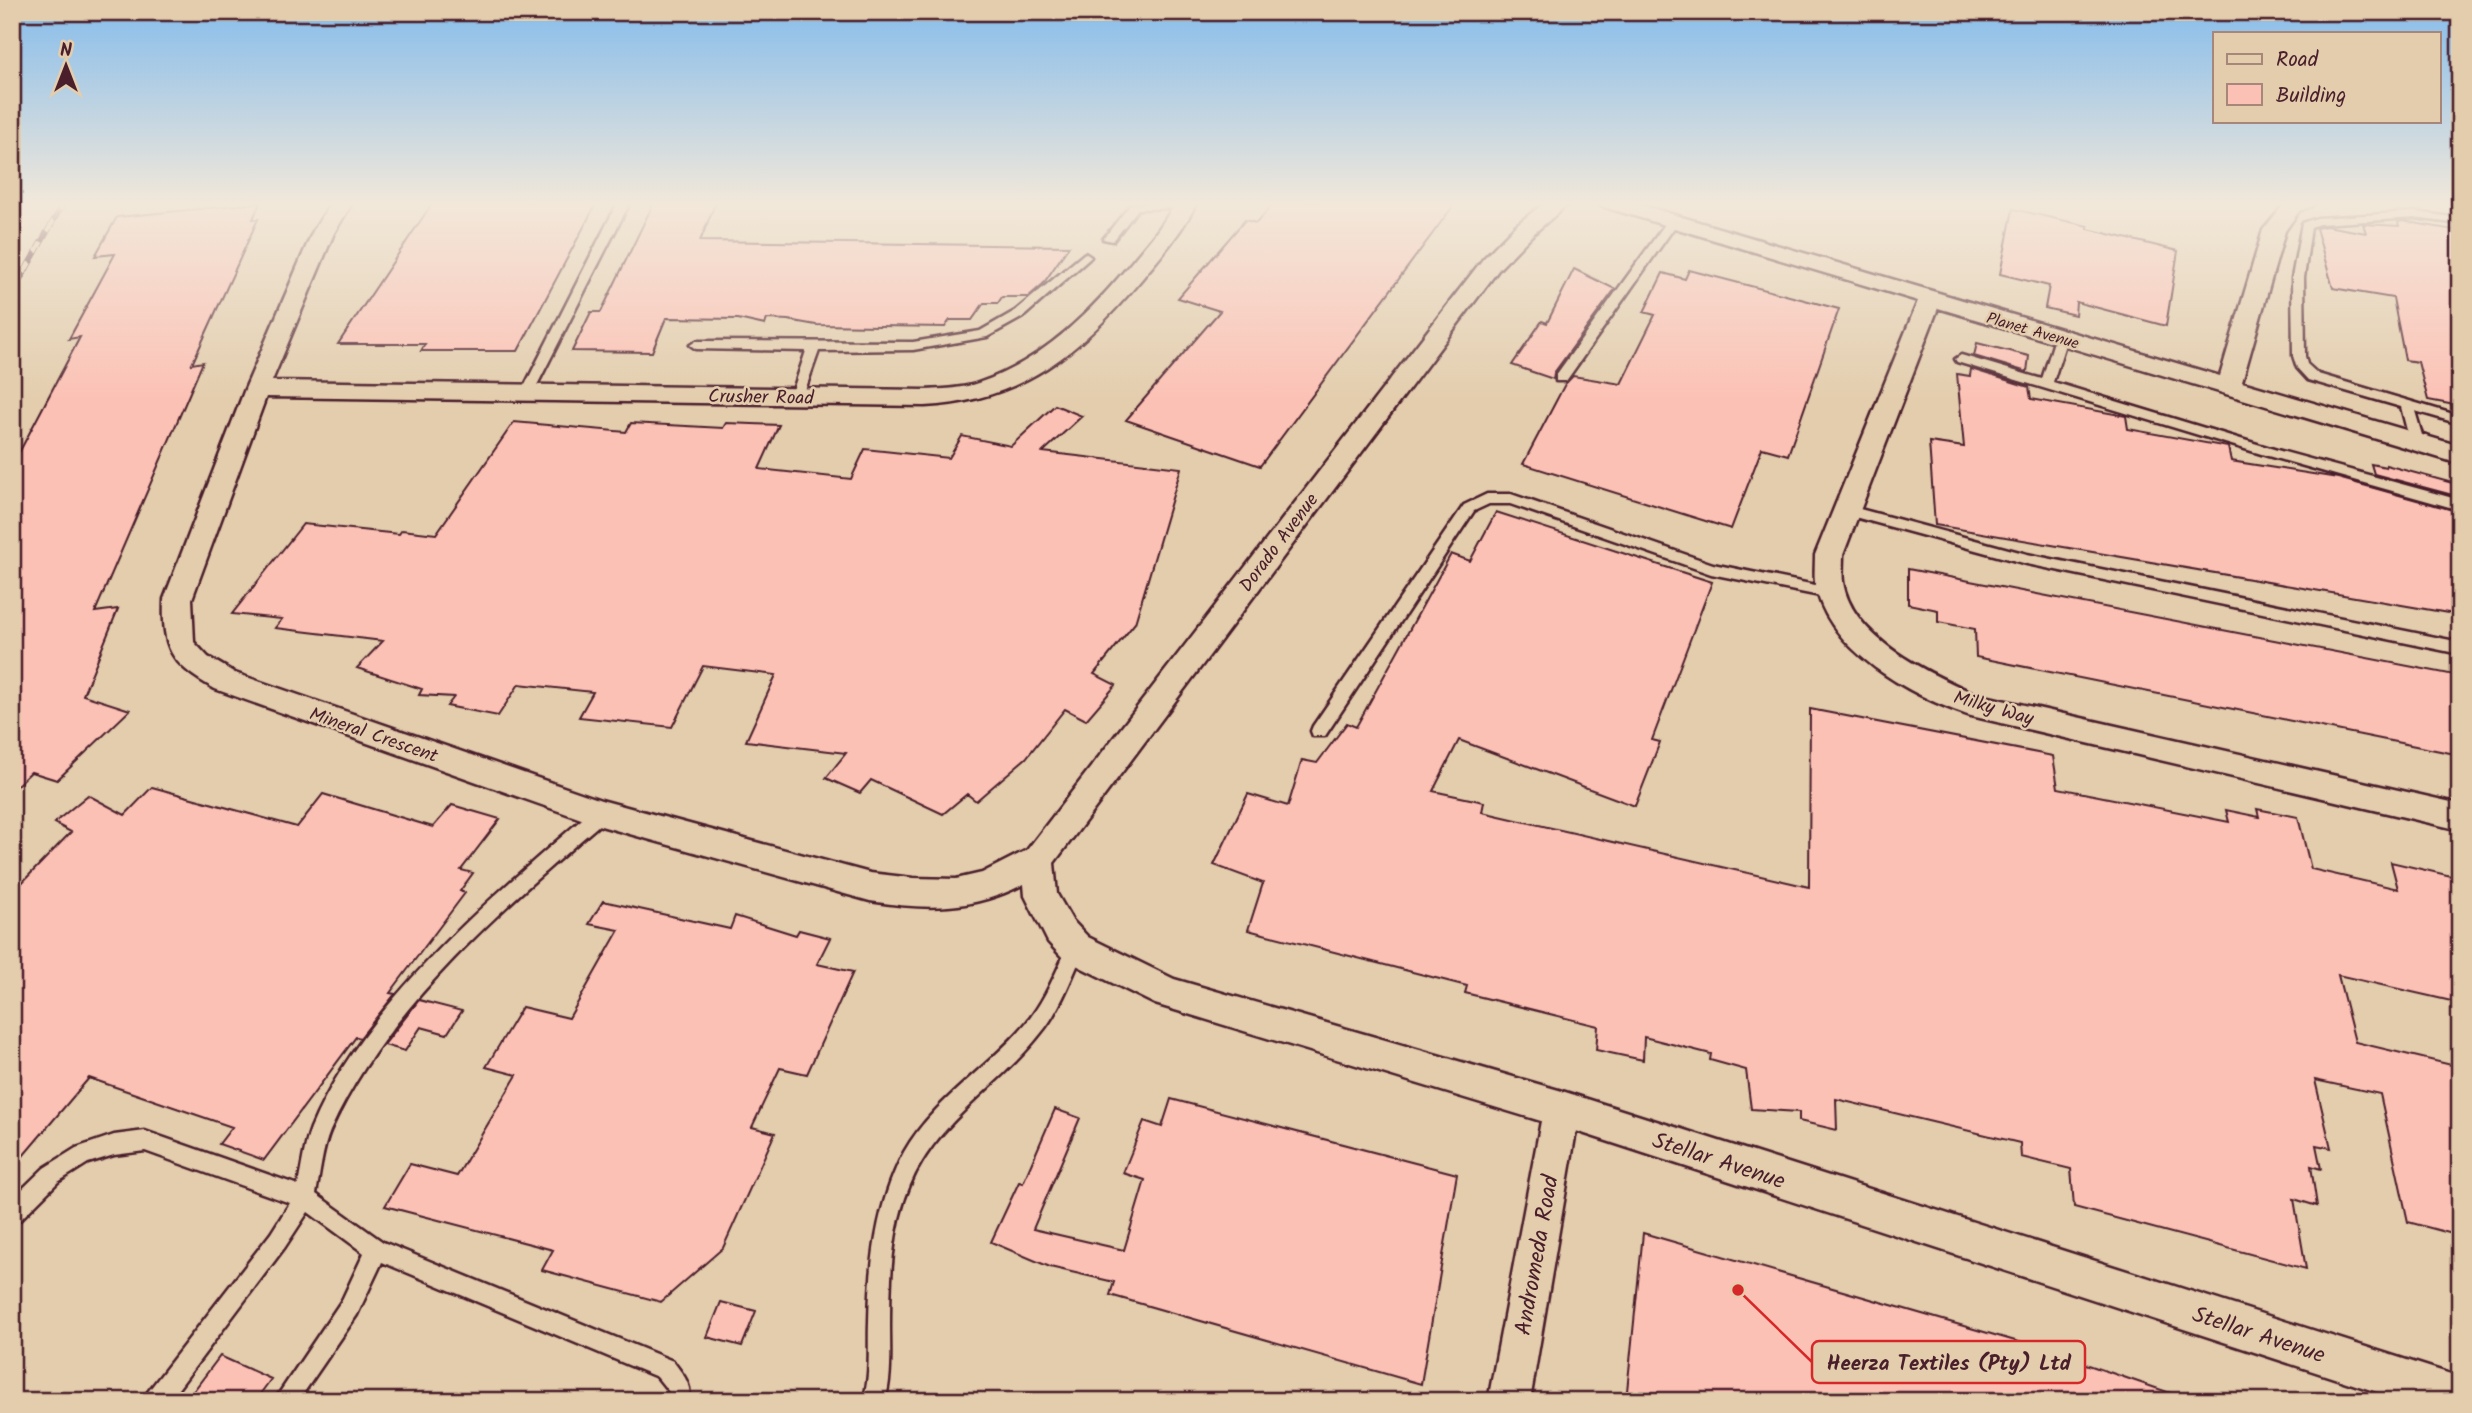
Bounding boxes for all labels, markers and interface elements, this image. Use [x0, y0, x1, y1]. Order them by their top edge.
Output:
north arrow [32, 32, 102, 102]
legend [2213, 32, 2440, 122]
text: N [60, 36, 72, 66]
text: Road [2276, 44, 2319, 77]
text: Building [2276, 80, 2346, 113]
street label: Planet Avenue [1983, 306, 2082, 357]
street label: Crusher Road [708, 382, 815, 414]
street label: Dorado Avenue [1232, 487, 1327, 599]
street label: Milky Way [1950, 683, 2038, 735]
street label: Mineral Crescent [305, 700, 442, 772]
street label: Stellar Avenue [1647, 1123, 1790, 1200]
street label: Andromeda Road [1506, 1172, 1570, 1338]
street label: Stellar Avenue [2187, 1297, 2330, 1374]
callout: Heerza Textiles (Pty) Ltd [1812, 1341, 2085, 1383]
text: Heerza Textiles (Pty) Ltd [1827, 1348, 2072, 1381]

